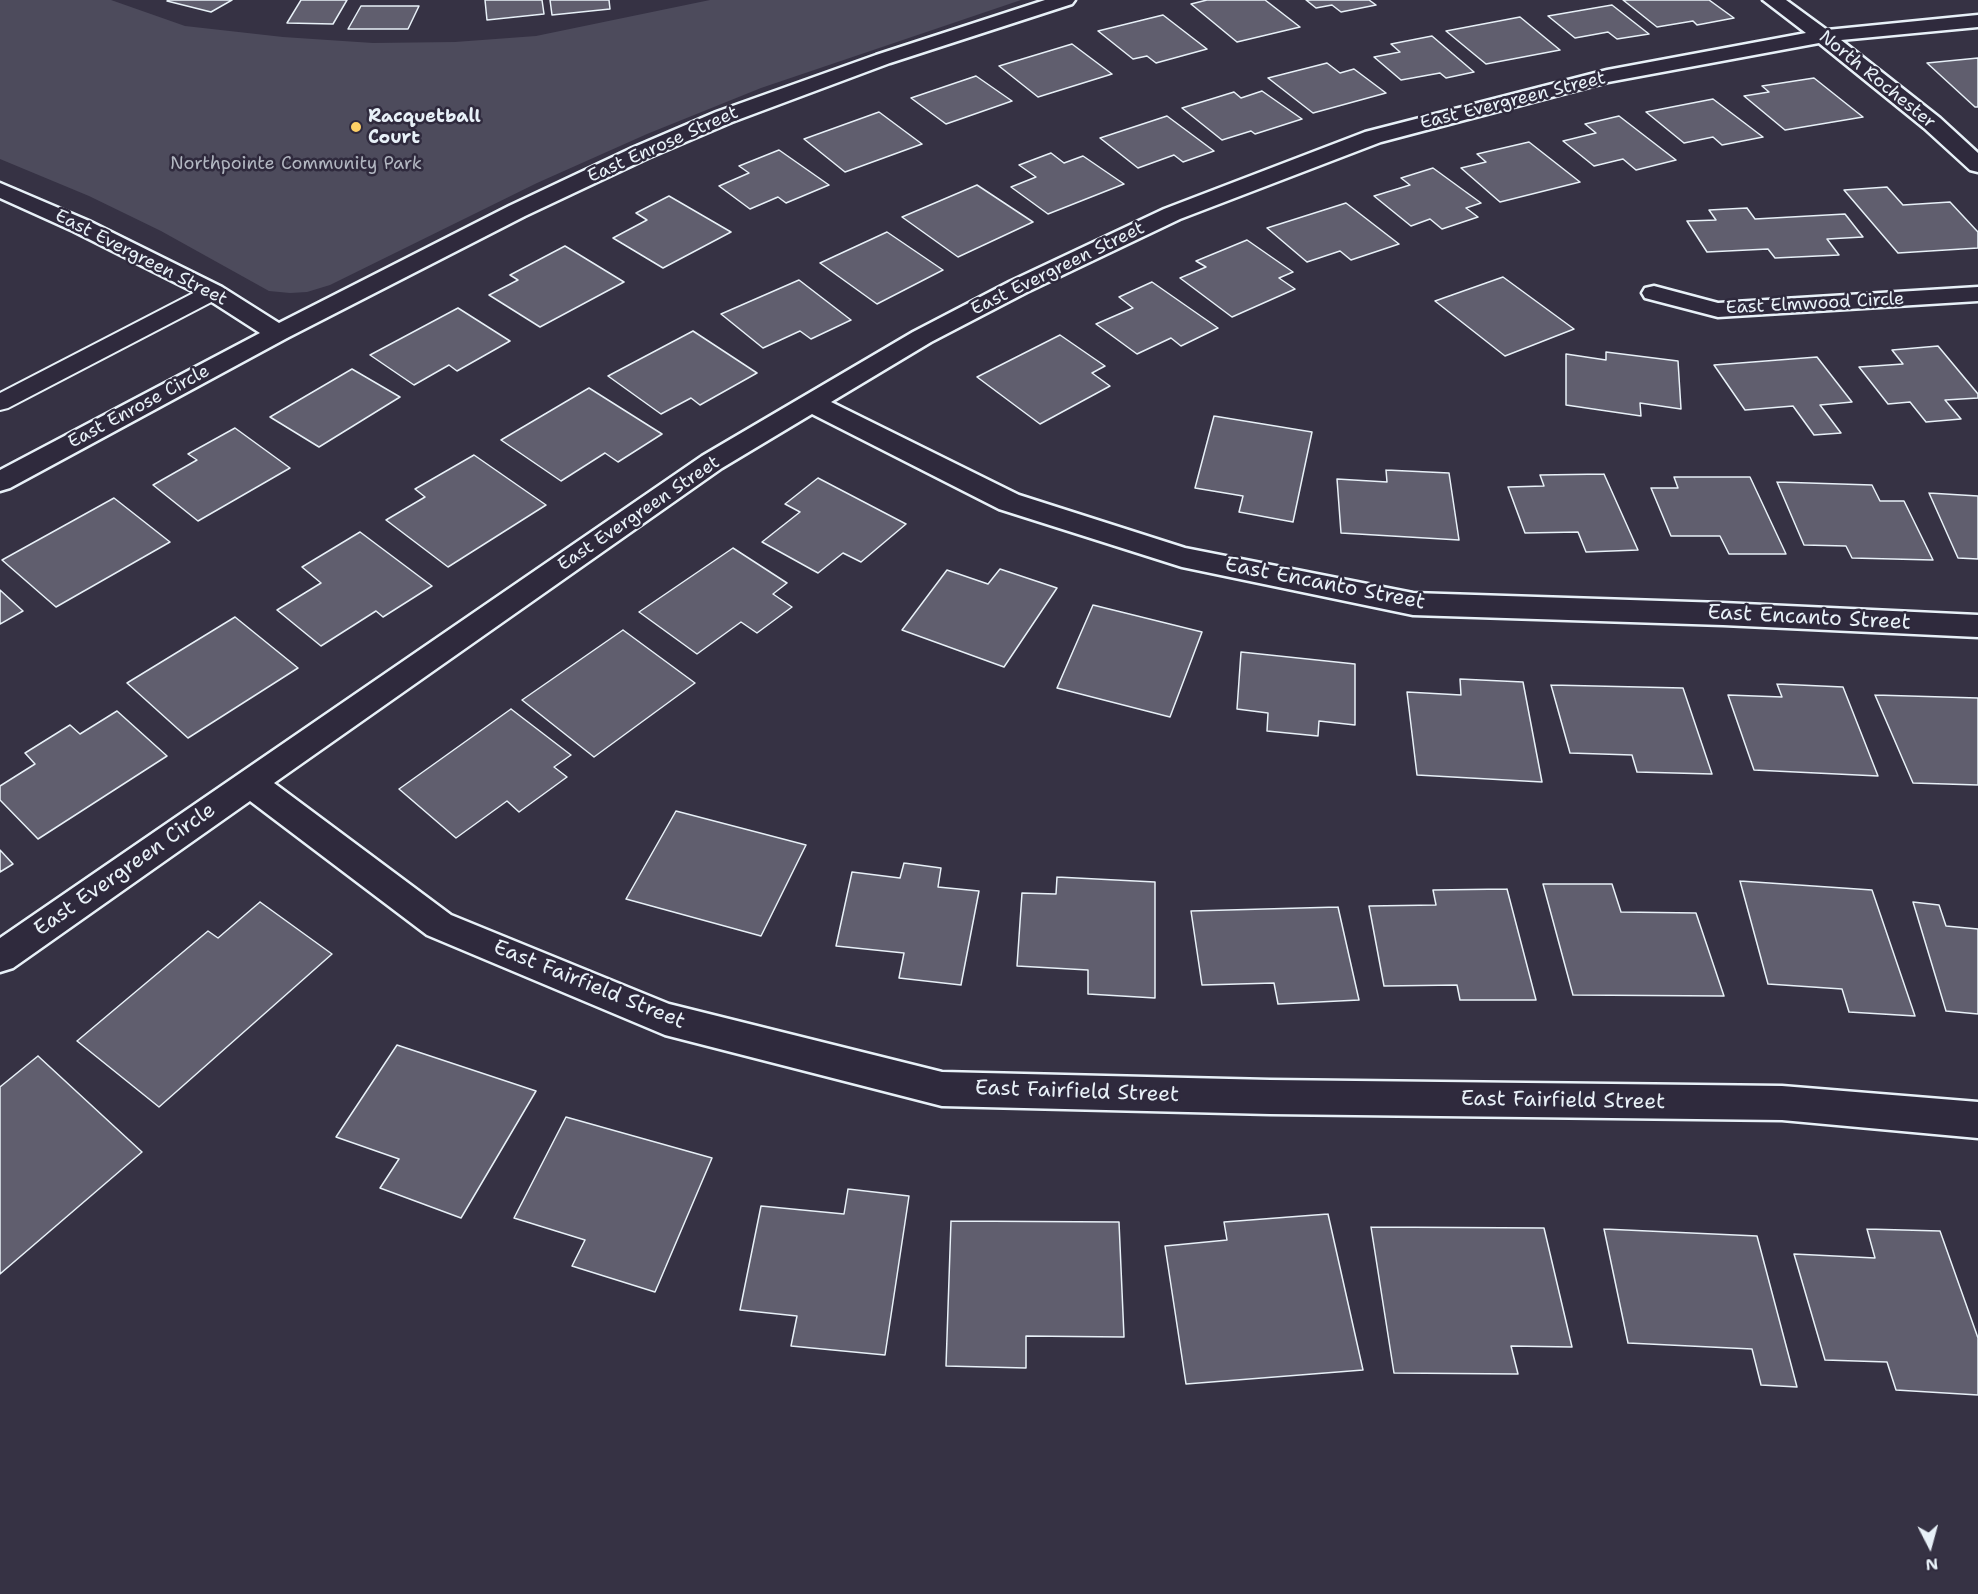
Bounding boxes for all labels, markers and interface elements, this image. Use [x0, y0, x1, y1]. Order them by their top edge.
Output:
street label: North Rochester [1814, 26, 1940, 134]
street label: East Evergreen Street [1418, 68, 1608, 134]
street label: East Enrose Street [584, 102, 742, 188]
place label: Racquetball Court [368, 106, 481, 148]
marker: Racquetball Court [349, 120, 363, 134]
park label: Northpointe Community Park [170, 153, 422, 175]
street label: East Evergreen Street [51, 205, 231, 311]
street label: East Evergreen Street [968, 218, 1148, 320]
street label: East Elmwood Circle [1725, 289, 1905, 319]
street label: East Enrose Circle [65, 361, 213, 453]
street label: East Evergreen Street [554, 452, 724, 576]
street label: East Encanto Street [1223, 552, 1427, 616]
street label: East Encanto Street [1707, 600, 1911, 636]
street label: East Evergreen Circle [30, 798, 220, 942]
street label: East Fairfield Street [490, 935, 688, 1035]
street label: East Fairfield Street [974, 1076, 1180, 1108]
street label: East Fairfield Street [1461, 1087, 1665, 1115]
north arrow [1900, 1516, 1960, 1576]
text: N [1925, 1553, 1939, 1576]

